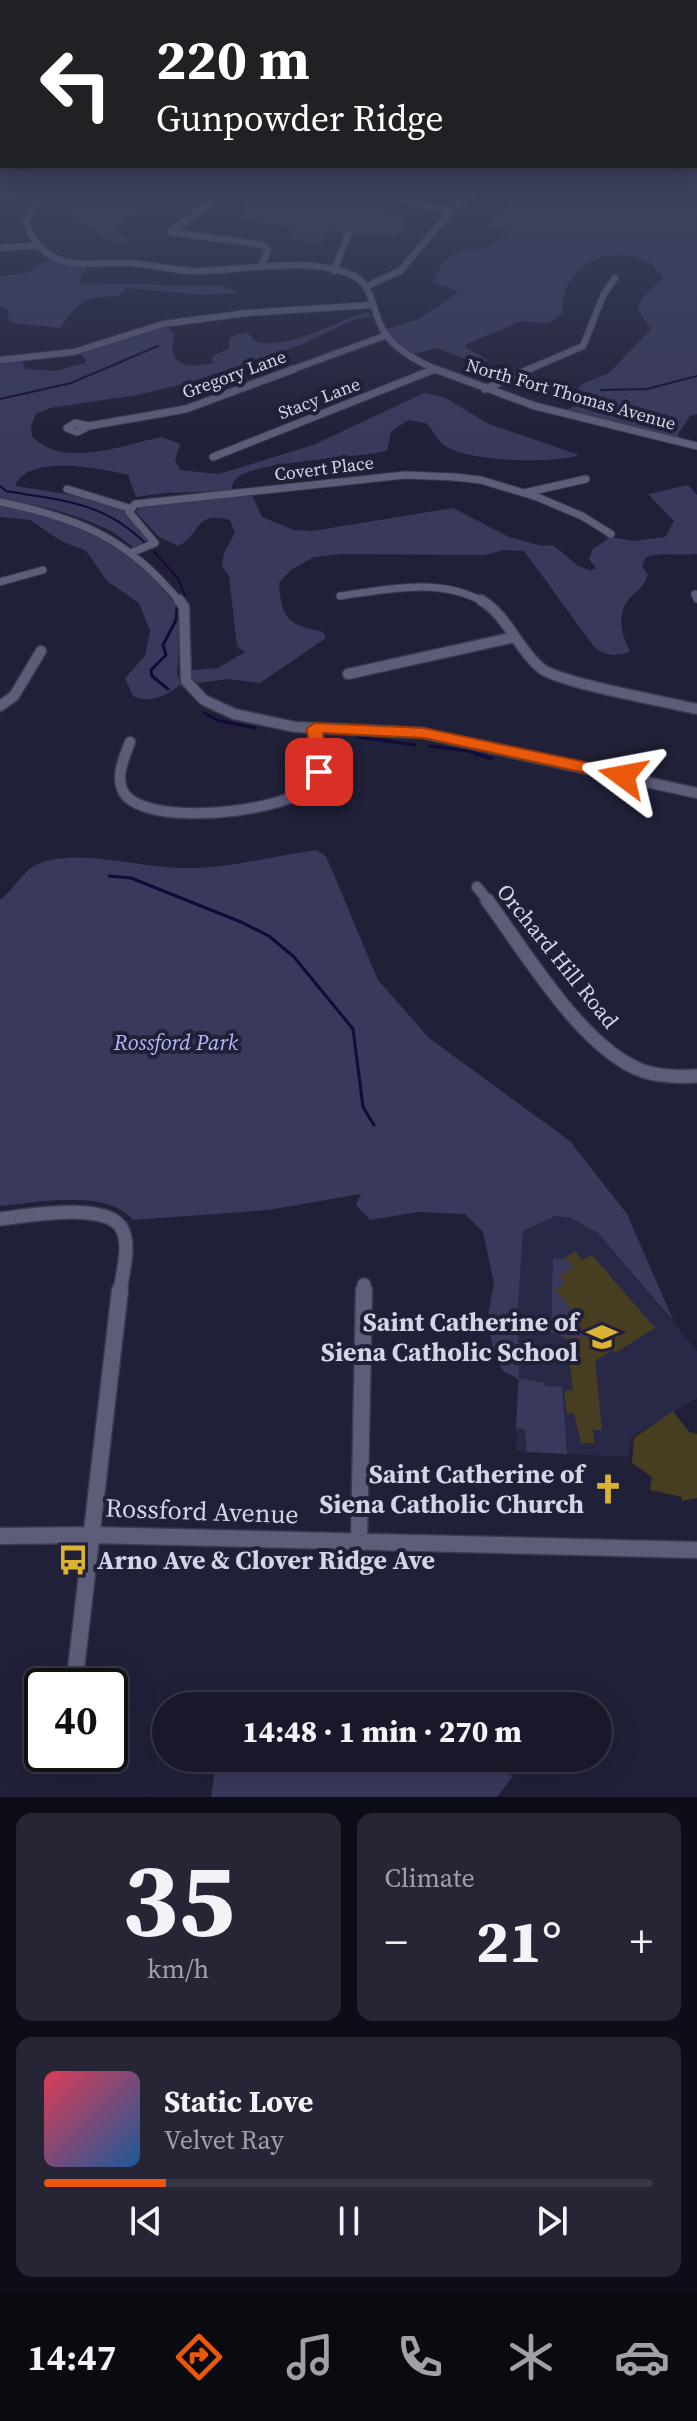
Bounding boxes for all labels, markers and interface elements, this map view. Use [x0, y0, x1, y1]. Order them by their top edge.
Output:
text: 220 m [156, 21, 310, 98]
icon: left [24, 32, 128, 136]
text: Gunpowder Ridge [156, 94, 444, 143]
street label: Gregory Lane [179, 344, 289, 404]
street label: North Fort Thomas Avenue [463, 352, 679, 436]
street label: Stacy Lane [274, 371, 364, 425]
street label: Covert Place [273, 449, 375, 487]
position arrow [581, 734, 665, 818]
pin [285, 738, 353, 806]
icon: arrive [297, 750, 341, 794]
street label: Orchard Hill Road [490, 877, 626, 1035]
park label: Rossford Park [113, 1027, 239, 1057]
place label: Saint Catherine of Siena Catholic School [321, 1304, 581, 1370]
school or university icon: Saint Catherine of Siena Catholic School [585, 1320, 619, 1354]
place label: Saint Catherine of Siena Catholic Church [319, 1456, 587, 1522]
church icon: Saint Catherine of Siena Catholic Church [591, 1472, 625, 1506]
street label: Rossford Avenue [105, 1490, 299, 1532]
place label: Arno Ave & Clover Ridge Ave [97, 1542, 435, 1578]
bus stop icon: Arno Ave & Clover Ridge Ave [56, 1543, 90, 1577]
speed limit sign: 40 [24, 1668, 128, 1772]
text: 14:48 · 1 min · 270 m [242, 1711, 522, 1752]
text: 35 [122, 1827, 235, 1970]
text: Climate [385, 1860, 475, 1896]
text: 21° [476, 1900, 562, 1982]
text: − [385, 1911, 408, 1972]
text: + [630, 1911, 653, 1972]
text: km/h [147, 1951, 209, 1987]
text: Static Love [164, 2081, 313, 2122]
text: Velvet Ray [164, 2122, 284, 2158]
icon: previous [124, 2199, 168, 2243]
icon: pause [327, 2199, 371, 2243]
icon: next [530, 2199, 574, 2243]
icon: directions [171, 2329, 227, 2385]
icon: music [282, 2329, 338, 2385]
icon: phone [392, 2329, 448, 2385]
icon: climate [503, 2329, 559, 2385]
icon: car [614, 2329, 670, 2385]
text: 14:47 [27, 2333, 116, 2382]

